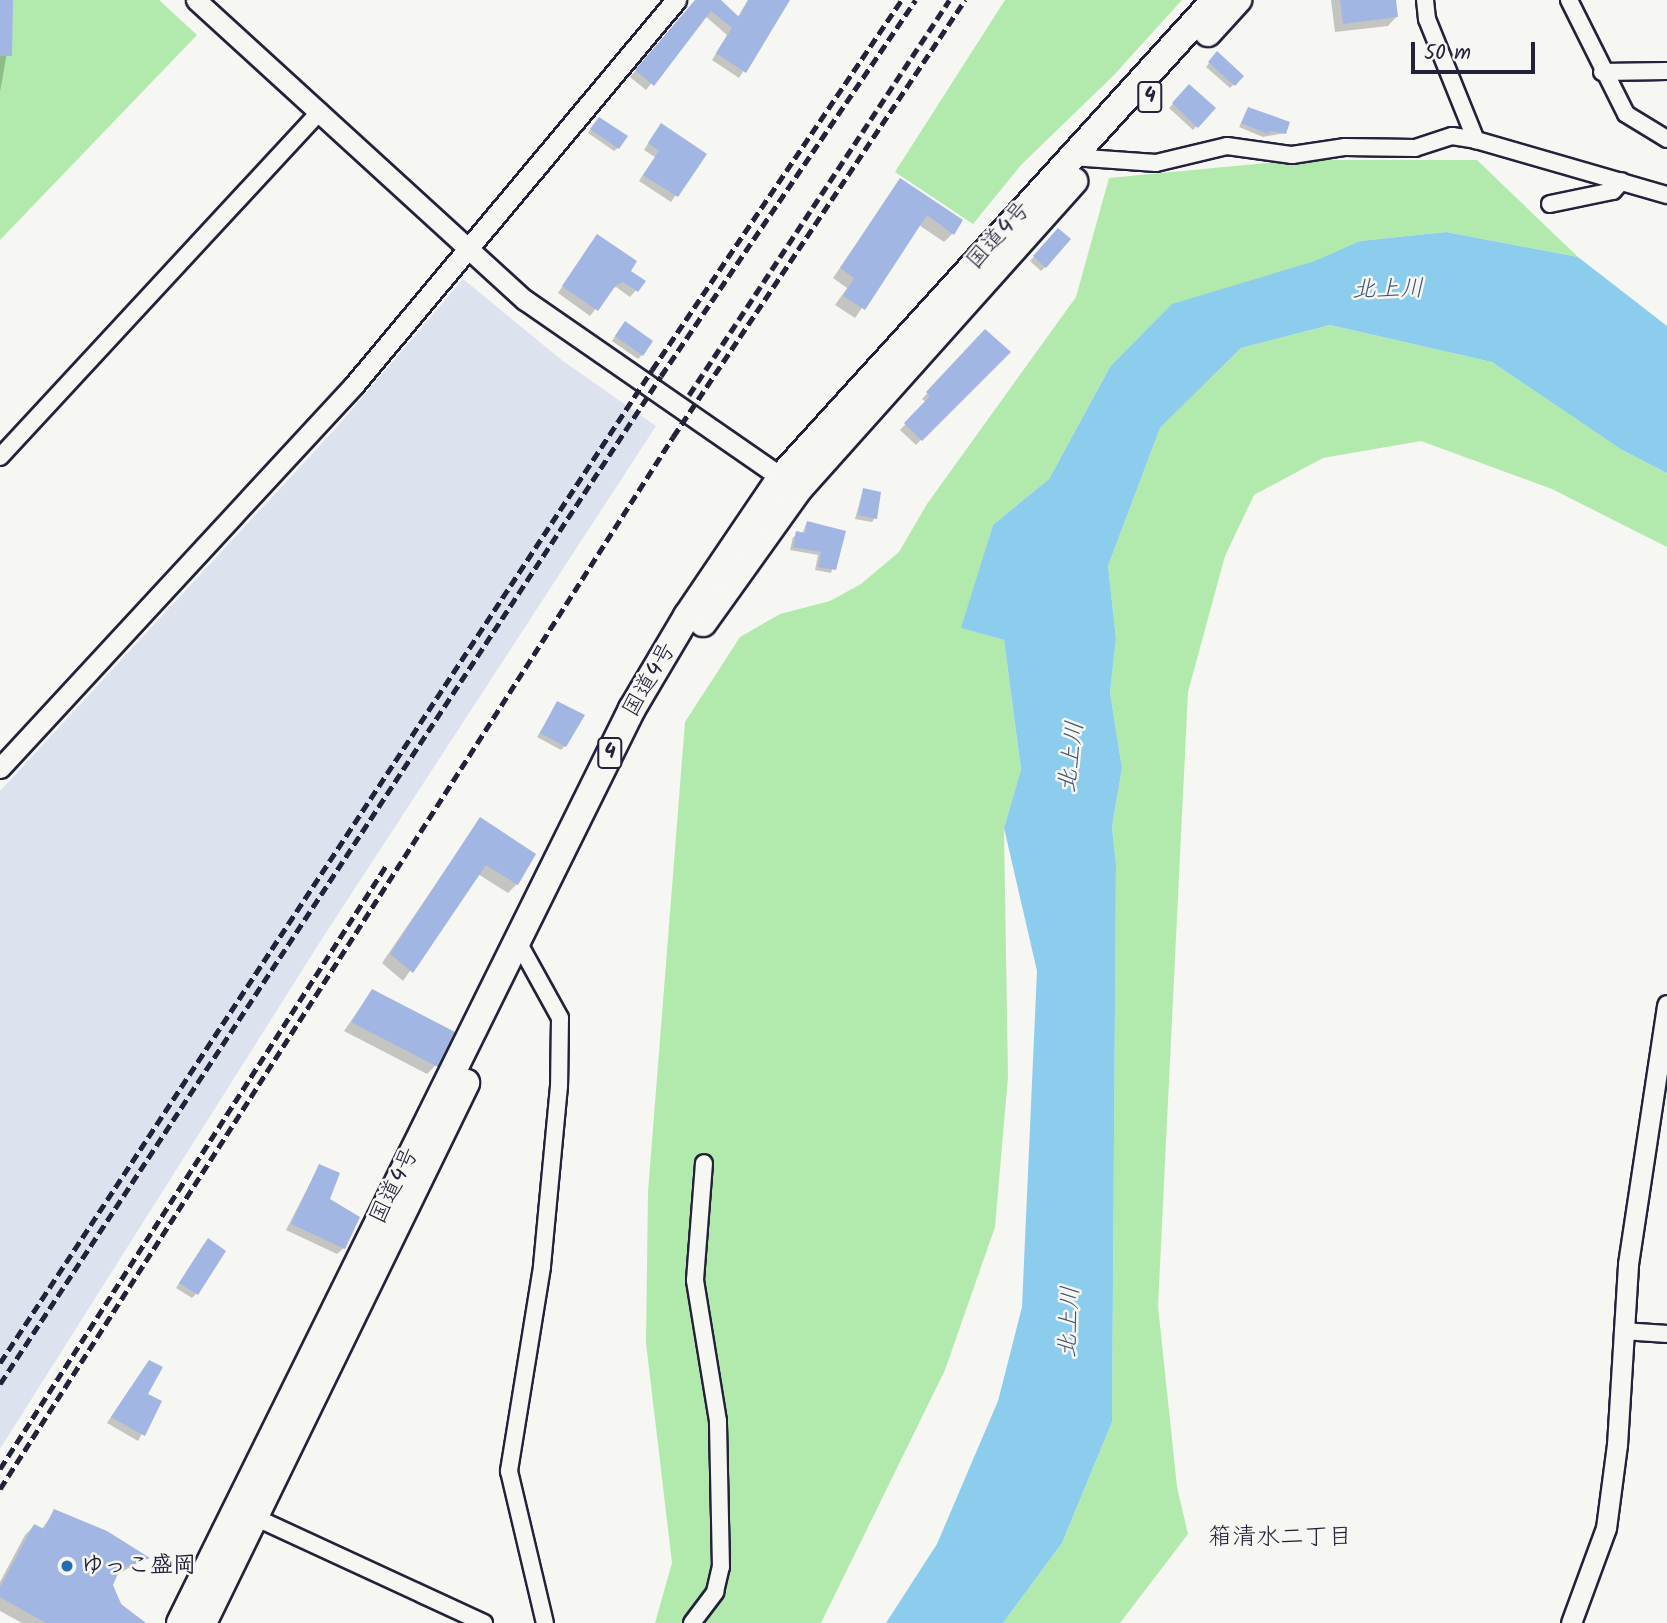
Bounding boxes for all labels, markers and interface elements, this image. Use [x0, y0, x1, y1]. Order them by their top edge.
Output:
scale bar [1415, 28, 1539, 72]
text: 50 m [1424, 37, 1471, 70]
road number: 4 [1136, 80, 1164, 114]
street label: 国道4号 [961, 196, 1037, 276]
water label: 北上川 [1352, 275, 1424, 305]
street label: 国道4号 [618, 638, 682, 722]
water label: 北上川 [1053, 720, 1091, 794]
road number: 4 [596, 736, 624, 770]
street label: 国道4号 [365, 1143, 425, 1229]
water label: 北上川 [1054, 1285, 1086, 1359]
district label: 箱清水二丁目 [1208, 1524, 1352, 1552]
place label: ゆっこ盛岡 [81, 1552, 196, 1580]
marker: ゆっこ盛岡 [59, 1558, 75, 1574]

